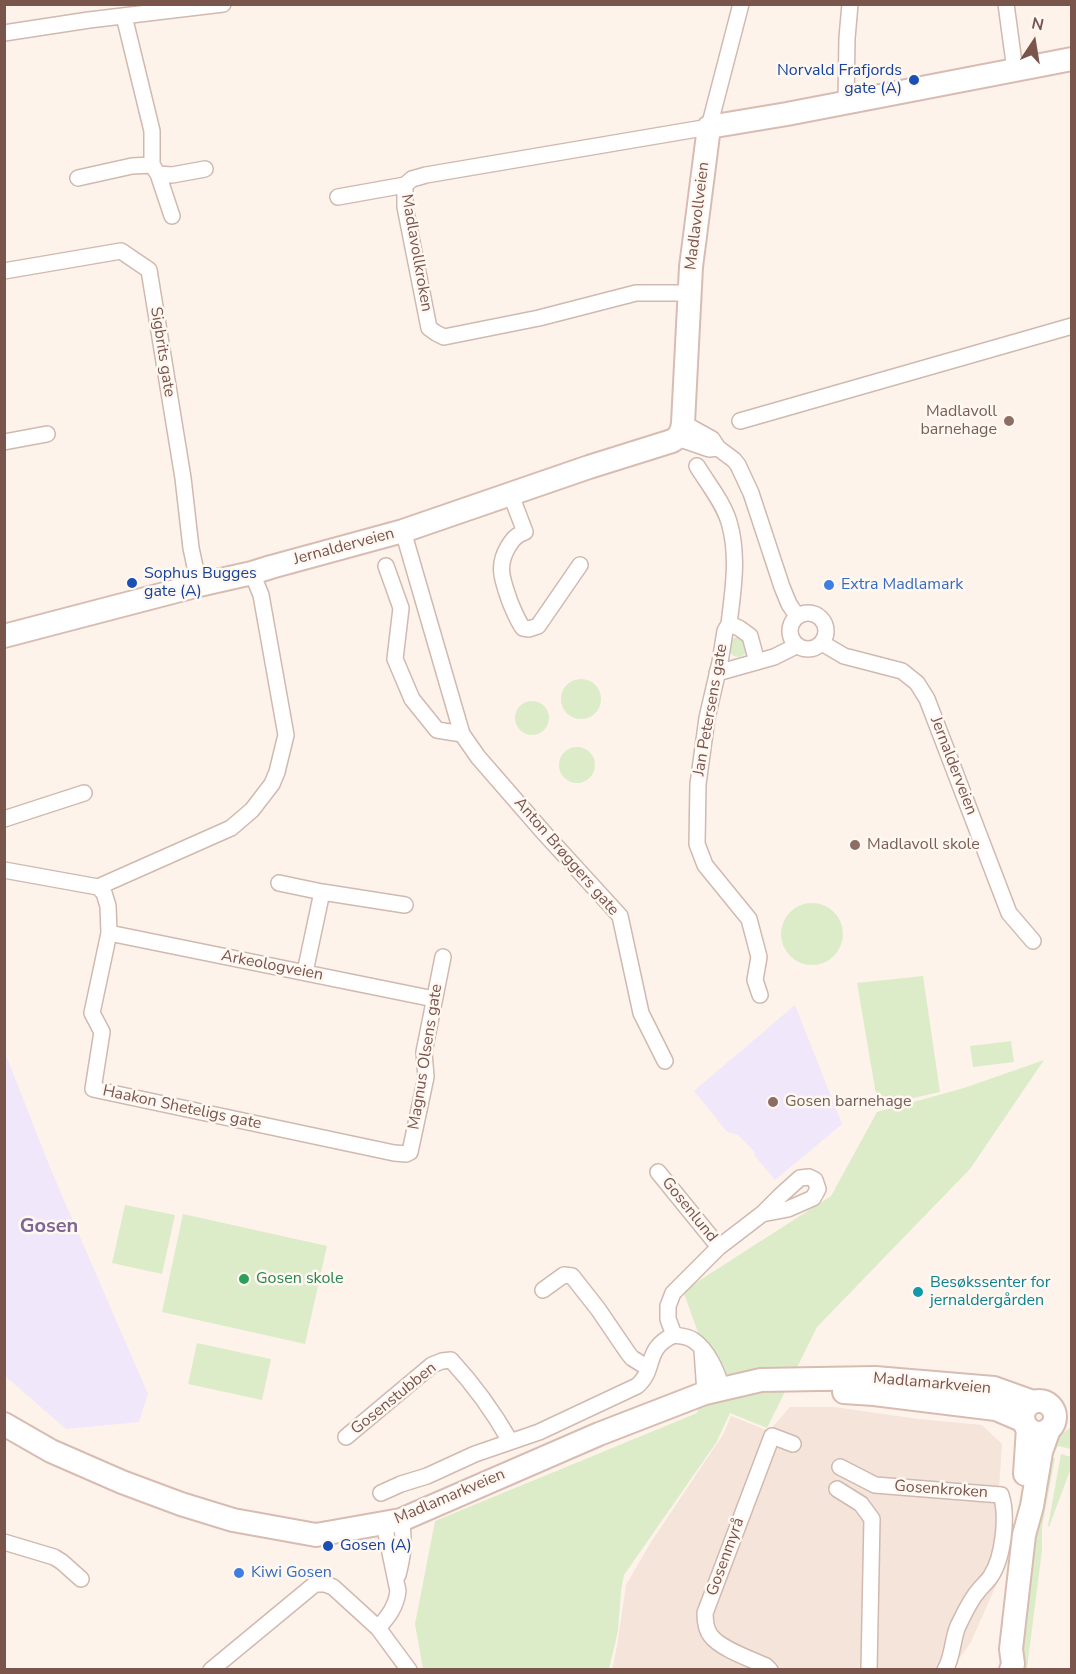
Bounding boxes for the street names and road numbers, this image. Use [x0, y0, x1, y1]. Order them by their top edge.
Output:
street label: Madlavollveien [682, 161, 714, 271]
street label: Madlavollkroken [396, 193, 436, 313]
street label: Sigbrits gate [145, 306, 179, 398]
street label: Jernalderveien [291, 524, 397, 570]
street label: Jan Petersens gate [690, 642, 732, 778]
street label: Jernalderveien [925, 714, 981, 818]
street label: Anton Brøggers gate [509, 794, 623, 920]
street label: Arkeologveien [219, 947, 325, 985]
street label: Magnus Olsens gate [405, 983, 447, 1131]
street label: Haakon Sheteligs gate [101, 1082, 263, 1134]
street label: Gosenlund [657, 1174, 721, 1246]
street label: Gosenstubben [347, 1359, 441, 1439]
street label: Madlamarkveien [872, 1369, 992, 1399]
street label: Madlamarkveien [392, 1465, 508, 1529]
street label: Gosenkroken [894, 1477, 988, 1503]
street label: Gosenmyrå [703, 1515, 749, 1599]

